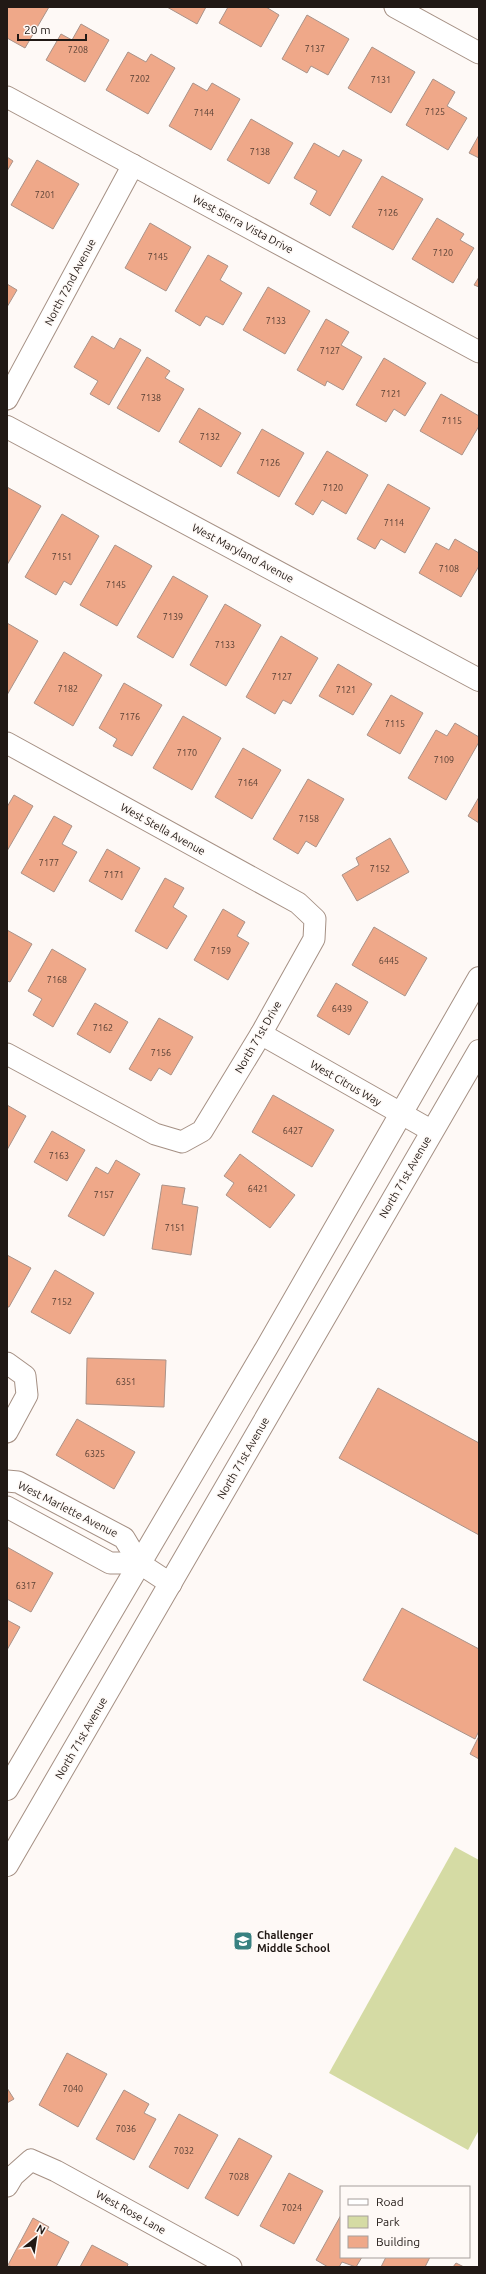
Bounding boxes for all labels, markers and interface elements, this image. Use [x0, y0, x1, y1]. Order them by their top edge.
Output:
scale bar [18, 16, 86, 42]
text: 20 m [24, 23, 51, 36]
house number: 7137 [305, 44, 325, 54]
house number: 7208 [68, 45, 88, 55]
house number: 7202 [130, 74, 150, 84]
house number: 7131 [371, 75, 391, 85]
house number: 7125 [425, 107, 445, 117]
house number: 7144 [194, 108, 214, 118]
house number: 7138 [250, 147, 270, 157]
house number: 7201 [35, 190, 55, 200]
street label: West Sierra Vista Drive [191, 192, 295, 256]
house number: 7126 [378, 208, 398, 218]
street label: North 72nd Avenue [42, 237, 98, 327]
house number: 7120 [433, 248, 453, 258]
house number: 7145 [148, 252, 168, 262]
house number: 7133 [266, 316, 286, 326]
house number: 7127 [320, 346, 340, 356]
house number: 7121 [381, 389, 401, 399]
house number: 7138 [141, 393, 161, 403]
house number: 7115 [442, 416, 462, 426]
house number: 7132 [200, 432, 220, 442]
house number: 7126 [260, 458, 280, 468]
house number: 7120 [323, 483, 343, 493]
house number: 7114 [384, 518, 404, 528]
street label: West Maryland Avenue [190, 521, 296, 585]
house number: 7151 [52, 552, 72, 562]
house number: 7108 [439, 564, 459, 574]
house number: 7145 [106, 580, 126, 590]
house number: 7139 [163, 612, 183, 622]
house number: 7133 [215, 640, 235, 650]
house number: 7127 [272, 672, 292, 682]
house number: 7182 [58, 684, 78, 694]
house number: 7121 [336, 685, 356, 695]
house number: 7176 [120, 712, 140, 722]
house number: 7115 [385, 719, 405, 729]
house number: 7170 [177, 748, 197, 758]
house number: 7109 [434, 755, 454, 765]
house number: 7164 [238, 778, 258, 788]
street label: West Stella Avenue [119, 801, 207, 857]
house number: 7158 [299, 814, 319, 824]
house number: 7177 [39, 858, 59, 868]
house number: 7152 [370, 864, 390, 874]
house number: 7171 [104, 870, 124, 880]
house number: 7159 [211, 946, 231, 956]
house number: 6445 [379, 956, 399, 966]
house number: 7168 [47, 975, 67, 985]
street label: North 71st Drive [232, 999, 284, 1075]
house number: 6439 [332, 1004, 352, 1014]
house number: 7162 [93, 1023, 113, 1033]
house number: 7156 [151, 1048, 171, 1058]
street label: West Citrus Way [308, 1058, 384, 1109]
house number: 6427 [283, 1126, 303, 1136]
street label: North 71st Avenue [377, 1134, 433, 1220]
house number: 7163 [49, 1151, 69, 1161]
house number: 6421 [248, 1184, 268, 1194]
house number: 7157 [94, 1190, 114, 1200]
house number: 7151 [165, 1223, 185, 1233]
house number: 7152 [52, 1297, 72, 1307]
house number: 6351 [116, 1377, 136, 1387]
street label: North 71st Avenue [215, 1415, 271, 1501]
house number: 6325 [85, 1449, 105, 1459]
street label: West Marlette Avenue [16, 1479, 120, 1539]
house number: 6317 [16, 1581, 36, 1591]
street label: North 71st Avenue [53, 1695, 109, 1781]
place label: Challenger Middle School [257, 1929, 331, 1954]
school or university icon: Challenger Middle School [232, 1930, 254, 1952]
house number: 7040 [63, 2084, 83, 2094]
house number: 7036 [116, 2124, 136, 2134]
house number: 7032 [174, 2146, 194, 2156]
house number: 7028 [229, 2172, 249, 2182]
legend [340, 2186, 470, 2258]
street label: West Rose Lane [94, 2188, 168, 2236]
text: Road [376, 2195, 404, 2208]
house number: 7024 [282, 2203, 302, 2213]
text: Park [376, 2215, 400, 2228]
north arrow [16, 2218, 56, 2258]
text: N [34, 2222, 48, 2237]
text: Building [376, 2235, 420, 2248]

